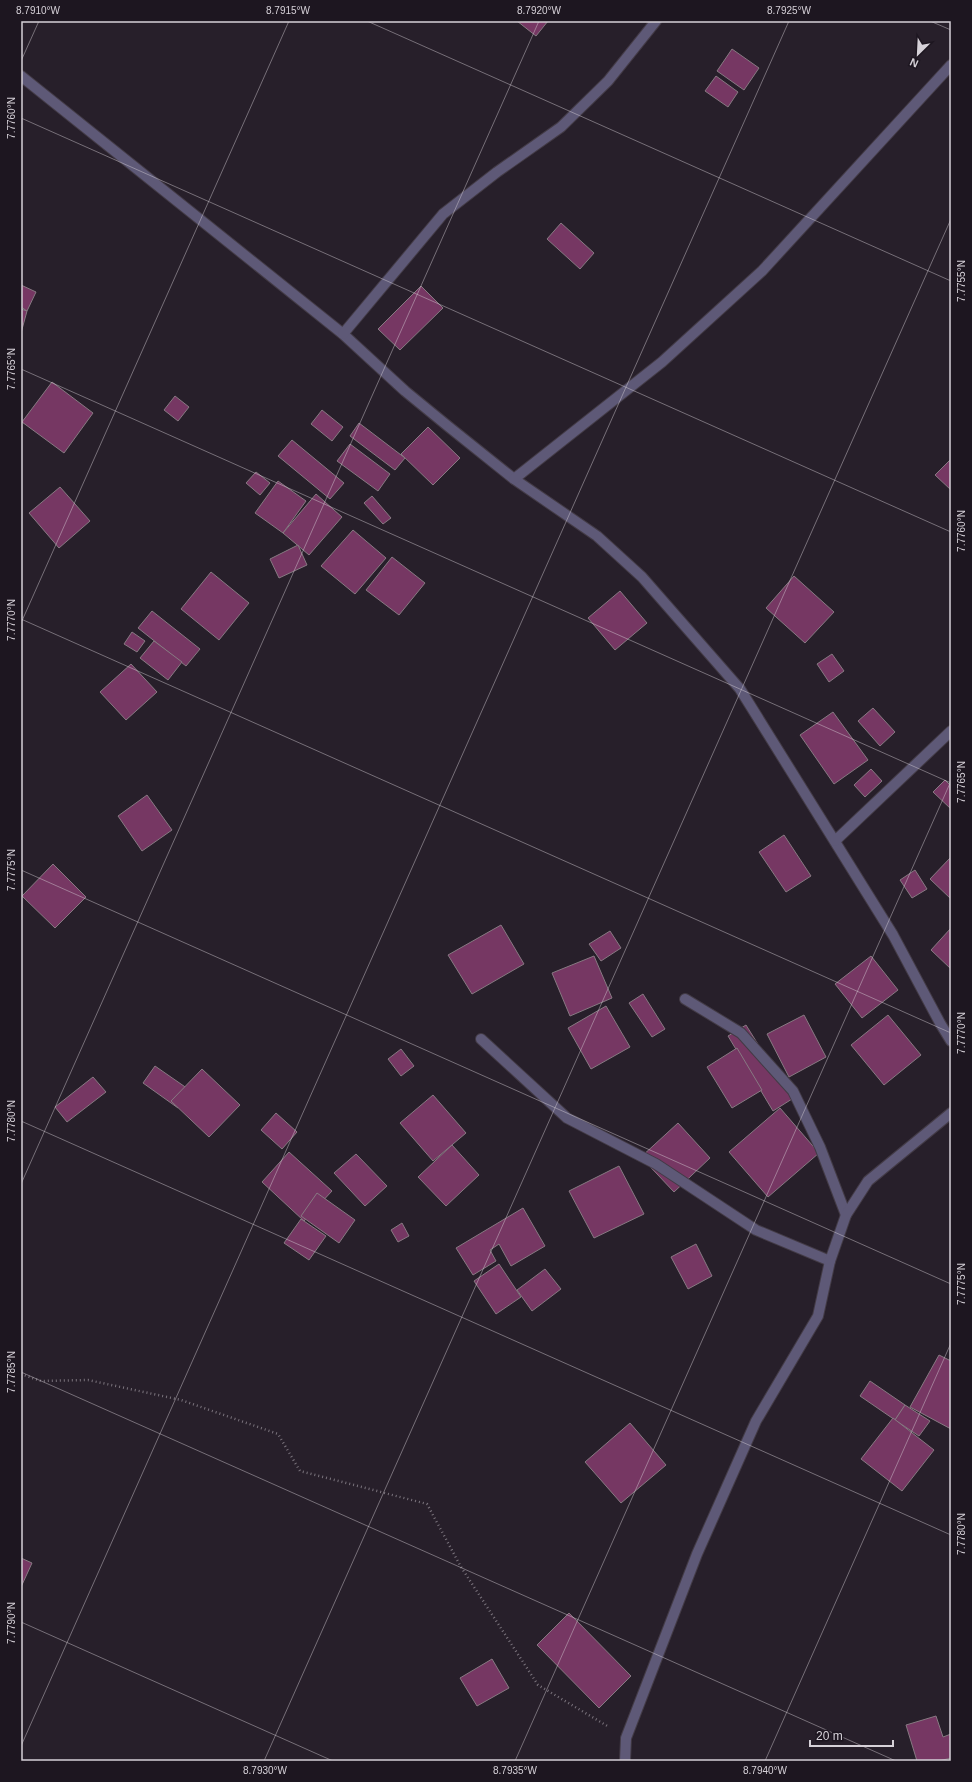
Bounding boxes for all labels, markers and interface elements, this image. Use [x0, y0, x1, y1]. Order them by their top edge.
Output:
text: 8.7910°W [16, 5, 61, 16]
text: 8.7915°W [266, 5, 311, 16]
text: 8.7920°W [517, 5, 562, 16]
text: 8.7925°W [767, 5, 812, 16]
north arrow [898, 34, 938, 74]
text: N [908, 56, 920, 70]
text: 7.7760°N [6, 97, 17, 139]
text: 7.7755°N [956, 260, 967, 302]
text: 7.7765°N [6, 348, 17, 390]
text: 7.7760°N [956, 510, 967, 552]
text: 7.7770°N [6, 599, 17, 641]
text: 7.7765°N [956, 761, 967, 803]
text: 7.7775°N [6, 849, 17, 891]
text: 7.7770°N [956, 1012, 967, 1054]
text: 7.7780°N [6, 1100, 17, 1142]
text: 7.7775°N [956, 1263, 967, 1305]
text: 7.7785°N [6, 1351, 17, 1393]
text: 7.7780°N [956, 1513, 967, 1555]
text: 7.7790°N [6, 1602, 17, 1644]
scale bar [810, 1722, 893, 1748]
text: 20 m [816, 1729, 843, 1743]
text: 8.7930°W [243, 1765, 288, 1776]
text: 8.7935°W [493, 1765, 538, 1776]
text: 8.7940°W [743, 1765, 788, 1776]

